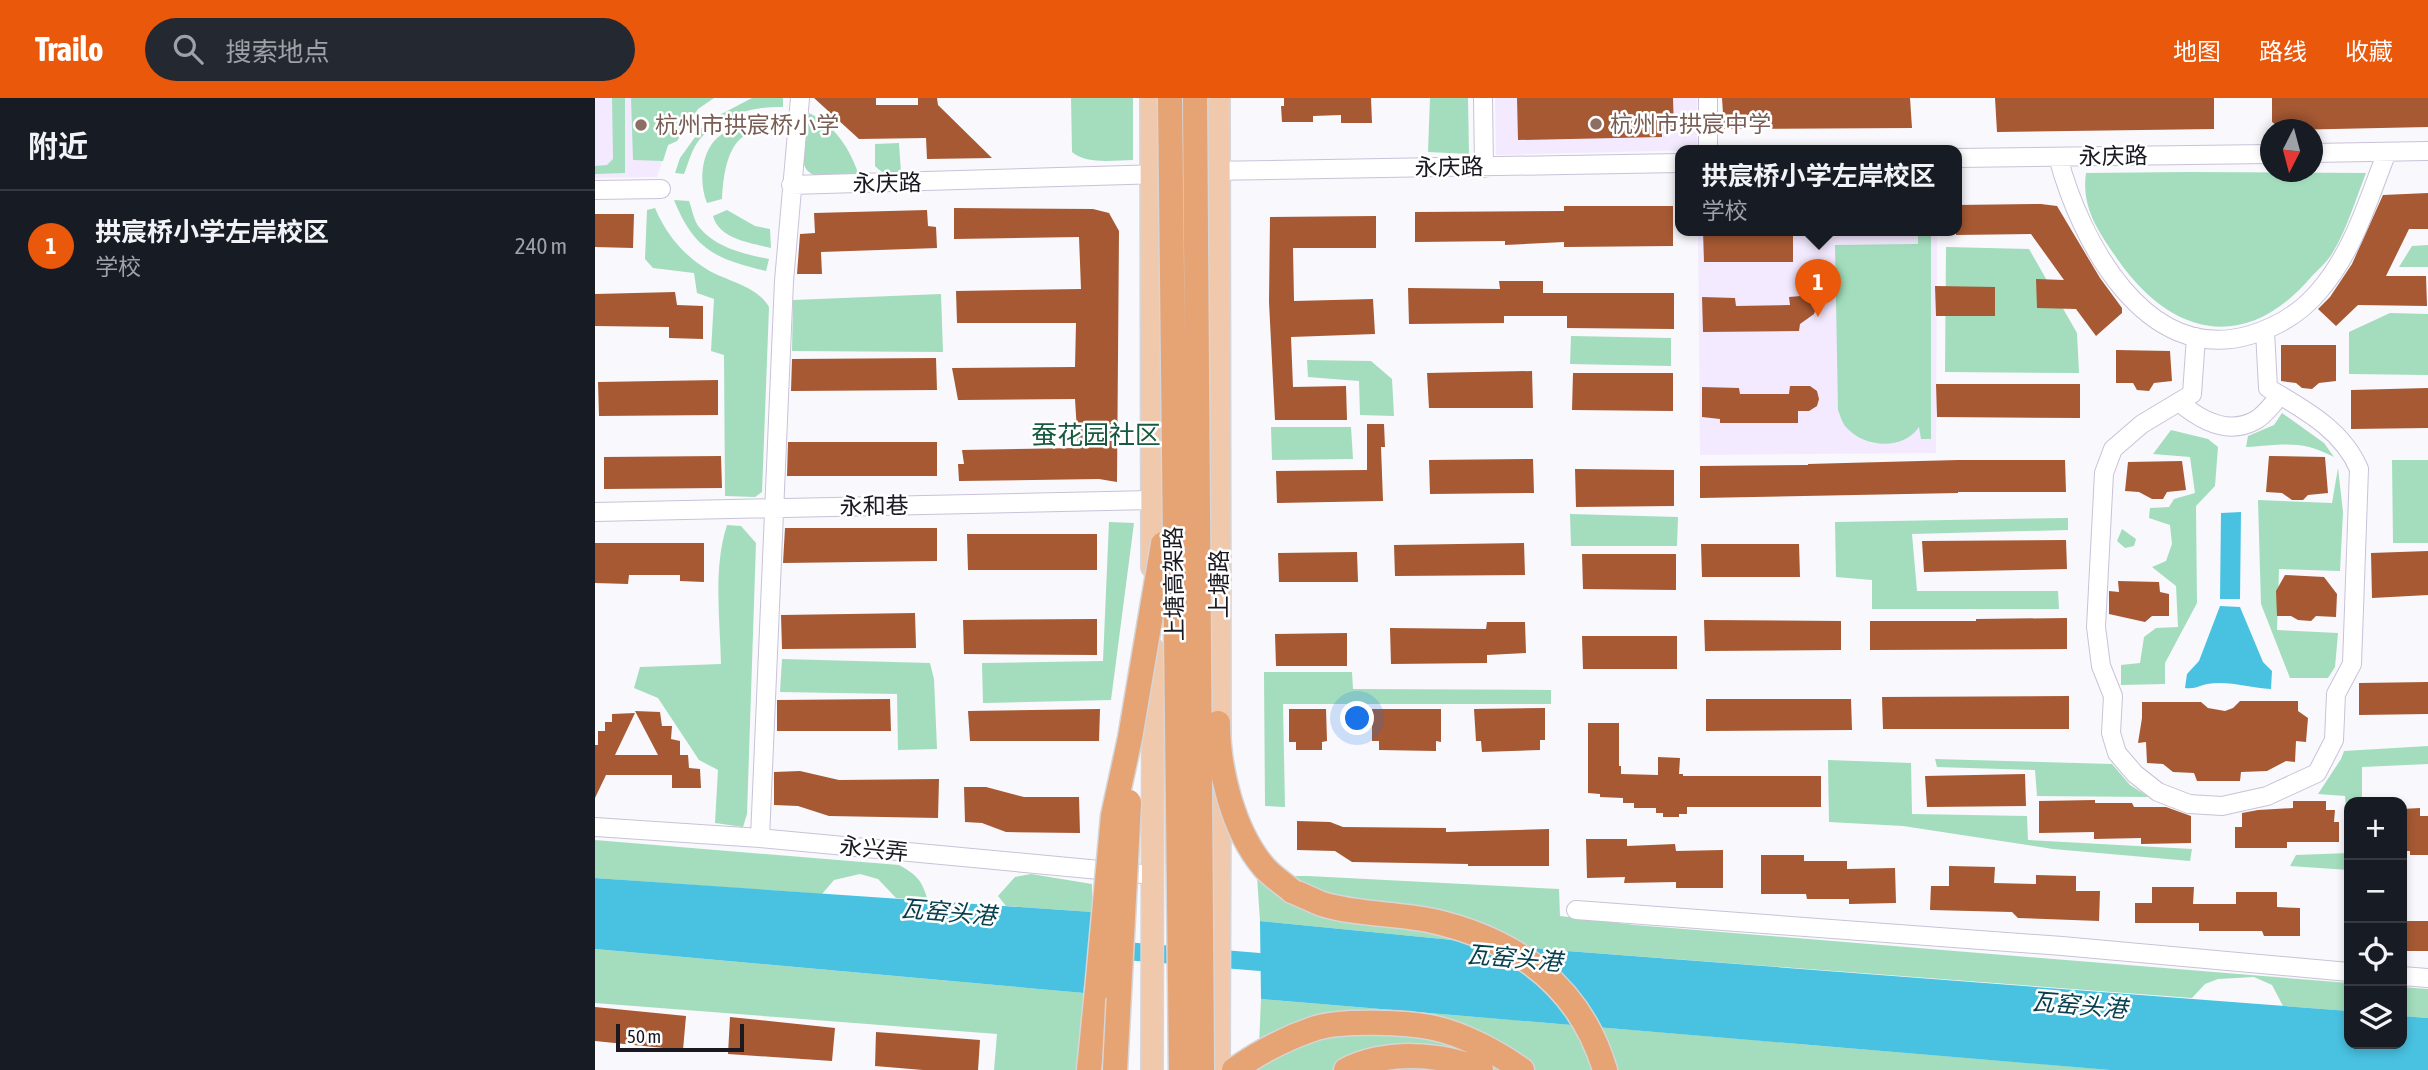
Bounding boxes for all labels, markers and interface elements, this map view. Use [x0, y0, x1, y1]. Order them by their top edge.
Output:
search box [145, 18, 635, 81]
text: Trailo [35, 30, 103, 68]
icon: search [169, 30, 207, 68]
text: 搜索地点 [225, 37, 329, 67]
text: 地图 [2173, 38, 2221, 65]
text: 路线 [2259, 38, 2307, 65]
text: 收藏 [2345, 38, 2393, 65]
place label: 杭州市拱宸中学 [1610, 111, 1771, 137]
place label: 杭州市拱宸桥小学 [655, 112, 839, 138]
marker: 杭州市拱宸中学 [1588, 116, 1604, 132]
marker: 杭州市拱宸桥小学 [633, 117, 649, 133]
north arrow [2260, 119, 2323, 182]
text: 附近 [28, 129, 88, 163]
street label: 永庆路 [2078, 142, 2148, 170]
popup [1675, 145, 1962, 236]
street label: 永庆路 [1414, 153, 1484, 181]
text: 拱宸桥小学左岸校区 [1701, 161, 1936, 191]
street label: 永庆路 [852, 169, 922, 197]
text: 学校 [1701, 198, 1747, 224]
text: 拱宸桥小学左岸校区 [95, 217, 329, 247]
text: 1 [46, 233, 56, 259]
text: 240 m [515, 233, 567, 259]
text: 学校 [95, 254, 141, 280]
pin: 1 [1795, 259, 1841, 317]
district label: 蚕花园社区 [1031, 420, 1161, 450]
street label: 永和巷 [839, 492, 909, 520]
street label: 上塘高架路 [1160, 526, 1188, 642]
street label: 上塘路 [1206, 550, 1232, 619]
your location [1340, 701, 1374, 735]
map controls [2344, 797, 2407, 1049]
button: + [2344, 797, 2407, 860]
street label: 永兴弄 [838, 832, 910, 866]
button: − [2344, 860, 2407, 923]
water label: 瓦窑头港 [899, 894, 1000, 930]
button: locate [2344, 923, 2407, 986]
water label: 瓦窑头港 [1465, 940, 1566, 976]
button: layers [2344, 986, 2407, 1049]
water label: 瓦窑头港 [2030, 987, 2131, 1023]
scale bar [616, 1021, 744, 1053]
text: 50 m [627, 1025, 661, 1047]

